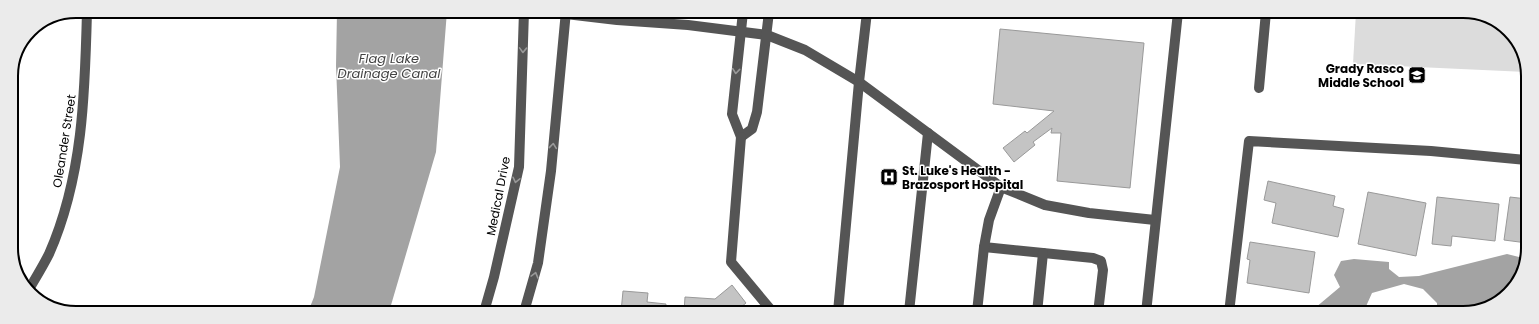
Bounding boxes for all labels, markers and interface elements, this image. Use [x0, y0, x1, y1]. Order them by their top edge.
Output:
one-way arrow [519, 47, 527, 53]
water label: Flag Lake Drainage Canal [338, 49, 441, 83]
place label: Grady Rasco Middle School [1318, 60, 1404, 91]
school or university icon: Grady Rasco Middle School [1407, 65, 1427, 85]
one-way arrow [732, 68, 741, 74]
street label: Oleander Street [48, 93, 80, 189]
one-way arrow [548, 143, 557, 149]
street label: Medical Drive [482, 155, 514, 237]
place label: St. Luke's Health - Brazosport Hospital [902, 162, 1023, 193]
hospital icon: St. Luke's Health - Brazosport Hospital [879, 167, 899, 187]
one-way arrow [512, 177, 520, 183]
one-way arrow [530, 271, 539, 278]

